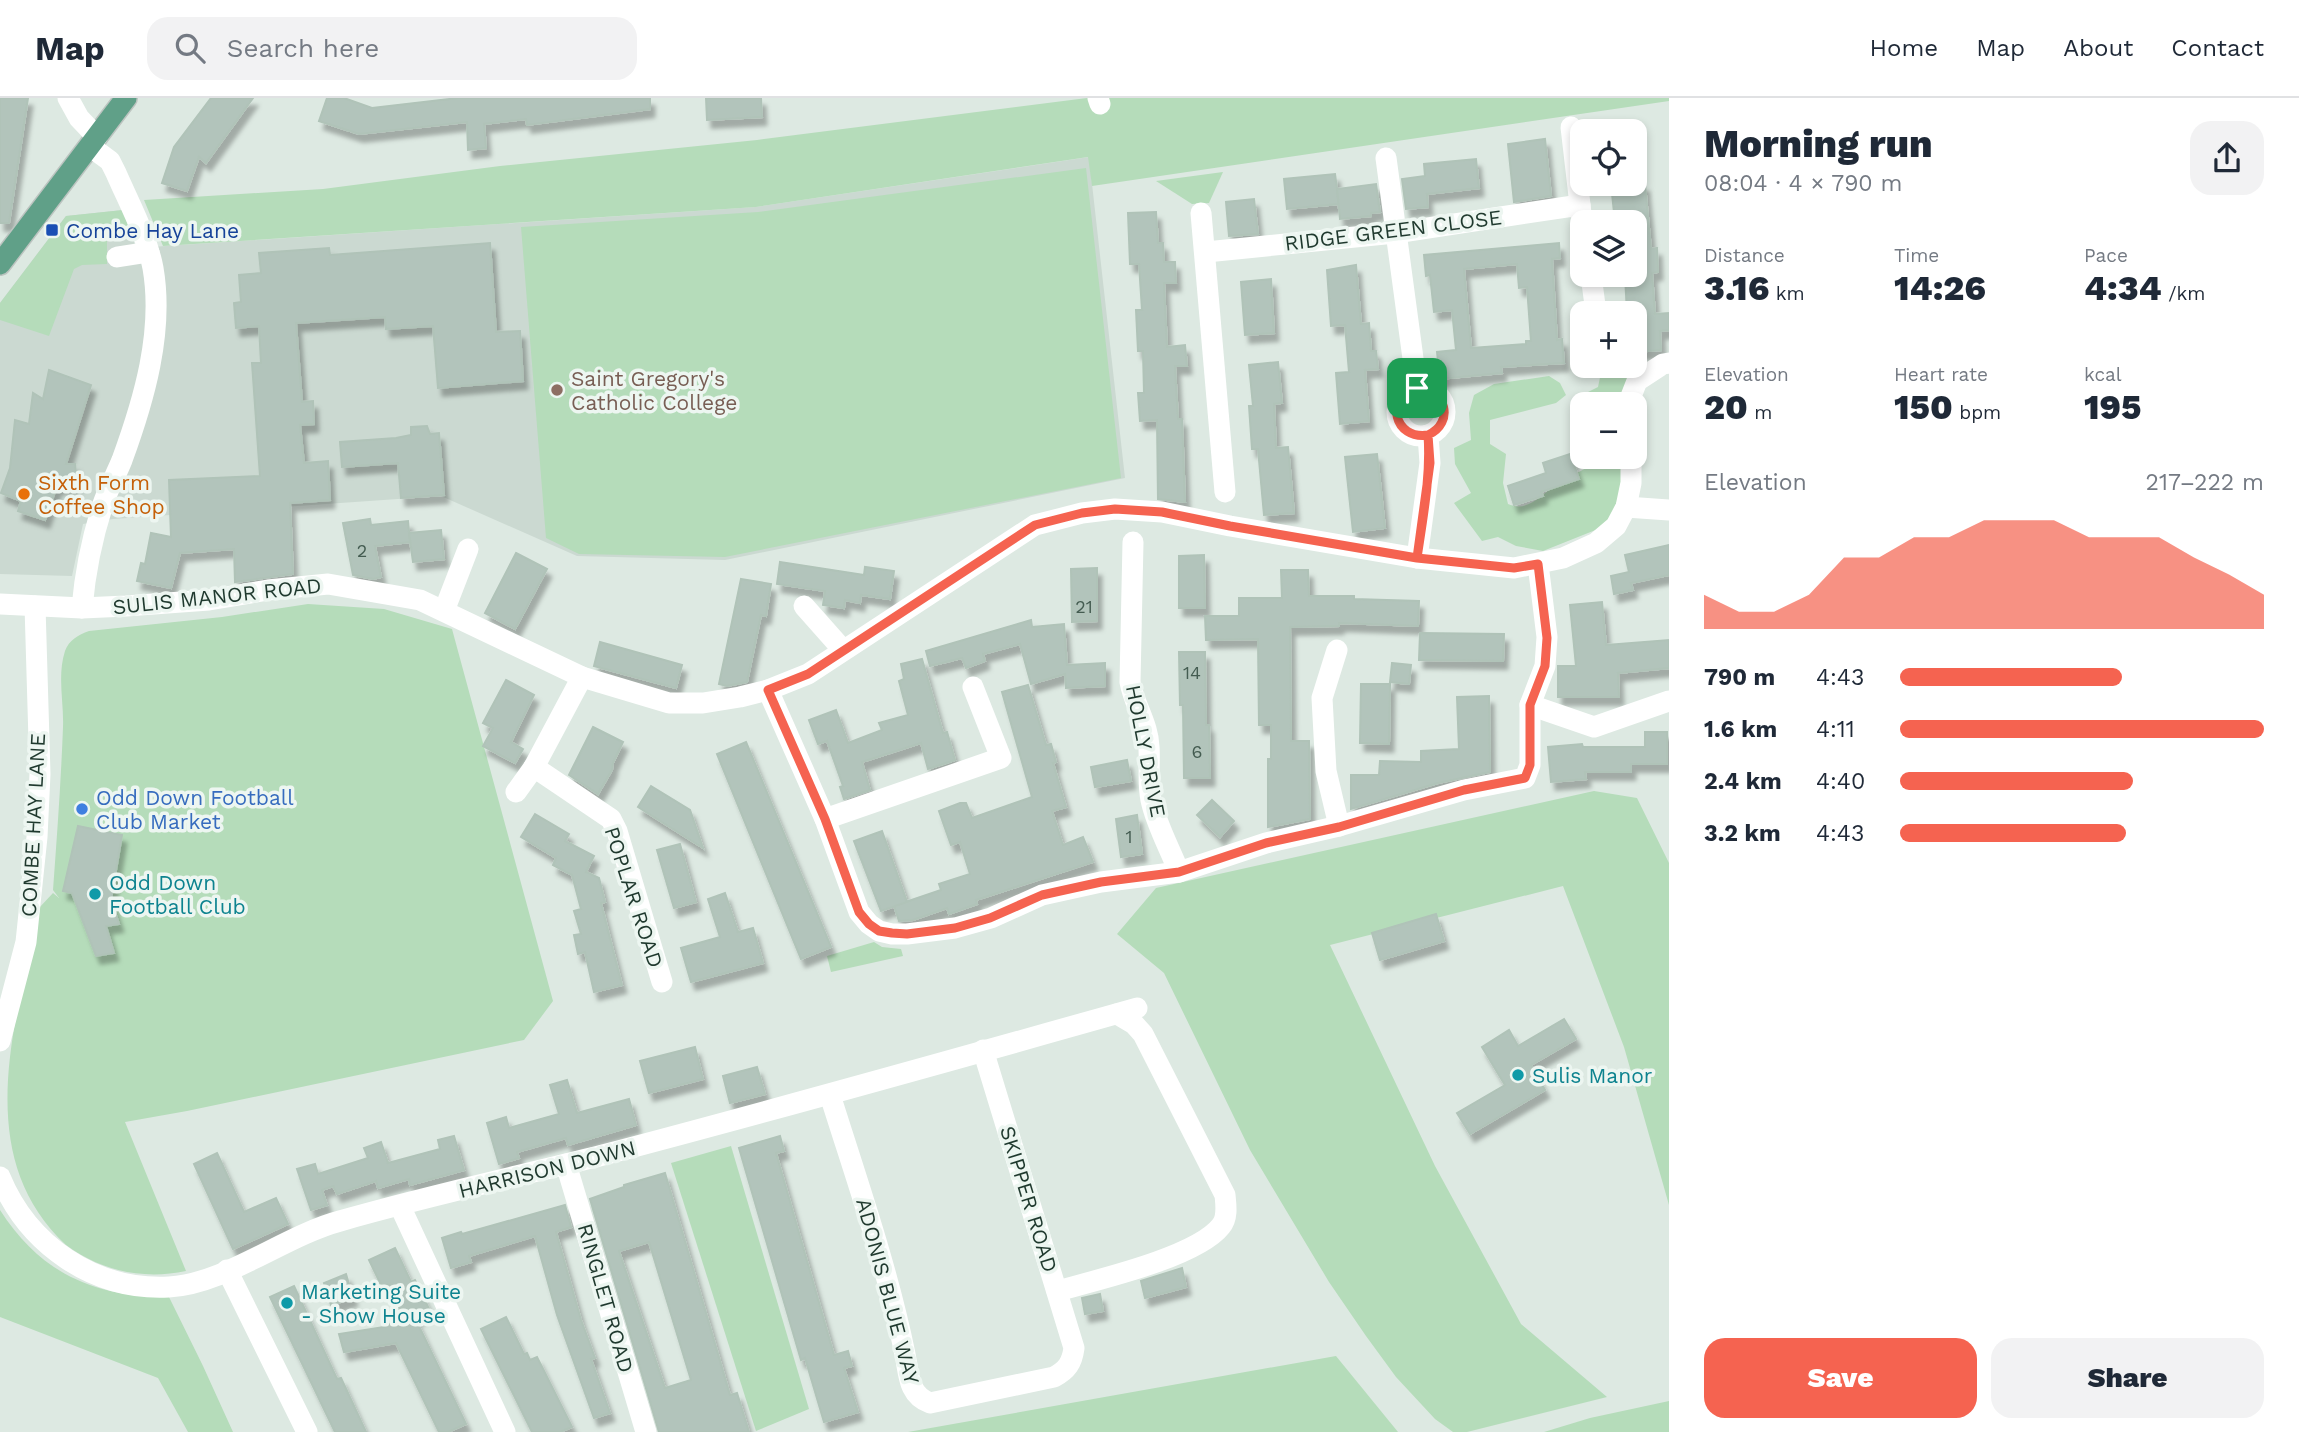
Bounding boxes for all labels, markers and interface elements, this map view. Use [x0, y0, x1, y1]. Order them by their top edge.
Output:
search box [147, 17, 637, 80]
text: Map [35, 29, 105, 68]
icon: search [171, 29, 209, 67]
text: Search here [227, 33, 379, 63]
text: Home [1870, 34, 1938, 62]
text: Map [1976, 34, 2025, 62]
text: About [2063, 34, 2133, 62]
text: Contact [2171, 34, 2264, 62]
map controls [1570, 119, 1647, 469]
button: locate [1570, 119, 1647, 196]
button: share [2190, 121, 2264, 195]
text: Morning run [1704, 122, 1933, 166]
text: 08:04 · 4 × 790 m [1704, 170, 1902, 197]
street label: RIDGE GREEN CLOSE [1283, 204, 1503, 256]
button: layers [1570, 210, 1647, 287]
place label: Combe Hay Lane [66, 218, 239, 243]
marker: Combe Hay Lane [44, 222, 60, 238]
text: Distance [1704, 244, 1785, 267]
text: Time [1894, 244, 1939, 267]
text: Pace [2084, 244, 2128, 267]
text: 3.16 [1704, 267, 1769, 309]
text: 14:26 [1894, 267, 1986, 309]
text: 4:34 [2084, 267, 2162, 309]
text: km [1769, 282, 1805, 305]
text: /km [2162, 282, 2205, 305]
button: + [1570, 301, 1647, 378]
pin [1387, 358, 1447, 418]
text: Elevation [1704, 363, 1789, 386]
text: Heart rate [1894, 363, 1988, 386]
text: kcal [2084, 363, 2122, 386]
place label: Saint Gregory's Catholic College [571, 366, 737, 415]
icon: arrive [1398, 369, 1436, 407]
marker: Saint Gregory's Catholic College [549, 382, 565, 398]
text: 20 [1704, 386, 1748, 428]
text: 150 [1894, 386, 1953, 428]
text: 195 [2084, 386, 2141, 428]
button: − [1570, 392, 1647, 469]
text: m [1748, 401, 1772, 424]
text: bpm [1953, 401, 2001, 424]
text: Elevation [1704, 469, 1807, 496]
text: 217–222 m [2146, 469, 2264, 496]
place label: Sixth Form Coffee Shop [38, 470, 165, 519]
marker: Sixth Form Coffee Shop [16, 486, 32, 502]
house number: 2 [357, 540, 367, 561]
street label: SULIS MANOR ROAD [111, 573, 323, 619]
house number: 21 [1075, 596, 1093, 617]
house number: 14 [1183, 662, 1201, 683]
text: 790 m [1704, 664, 1775, 691]
text: 4:43 [1816, 664, 1864, 691]
street label: HOLLY DRIVE [1121, 683, 1171, 819]
text: 1.6 km [1704, 716, 1777, 743]
text: 4:11 [1816, 716, 1855, 743]
street label: COMBE HAY LANE [16, 733, 50, 917]
house number: 6 [1192, 741, 1202, 762]
text: 2.4 km [1704, 768, 1782, 795]
text: 4:40 [1816, 768, 1865, 795]
place label: Odd Down Football Club Market [96, 785, 294, 834]
marker: Odd Down Football Club Market [74, 801, 90, 817]
text: 3.2 km [1704, 820, 1781, 847]
text: 4:43 [1816, 820, 1864, 847]
street label: POPLAR ROAD [599, 823, 669, 971]
house number: 1 [1125, 826, 1133, 847]
place label: Odd Down Football Club [109, 870, 246, 919]
marker: Odd Down Football Club [87, 886, 103, 902]
place label: Sulis Manor [1532, 1063, 1653, 1088]
marker: Sulis Manor [1510, 1067, 1526, 1083]
street label: SKIPPER ROAD [995, 1123, 1063, 1275]
street label: HARRISON DOWN [456, 1135, 638, 1203]
street label: ADONIS BLUE WAY [851, 1195, 925, 1387]
street label: RINGLET ROAD [573, 1220, 639, 1376]
place label: Marketing Suite - Show House [301, 1279, 461, 1328]
marker: Marketing Suite - Show House [279, 1295, 295, 1311]
button: Save [1704, 1338, 1977, 1418]
button: Share [1991, 1338, 2264, 1418]

